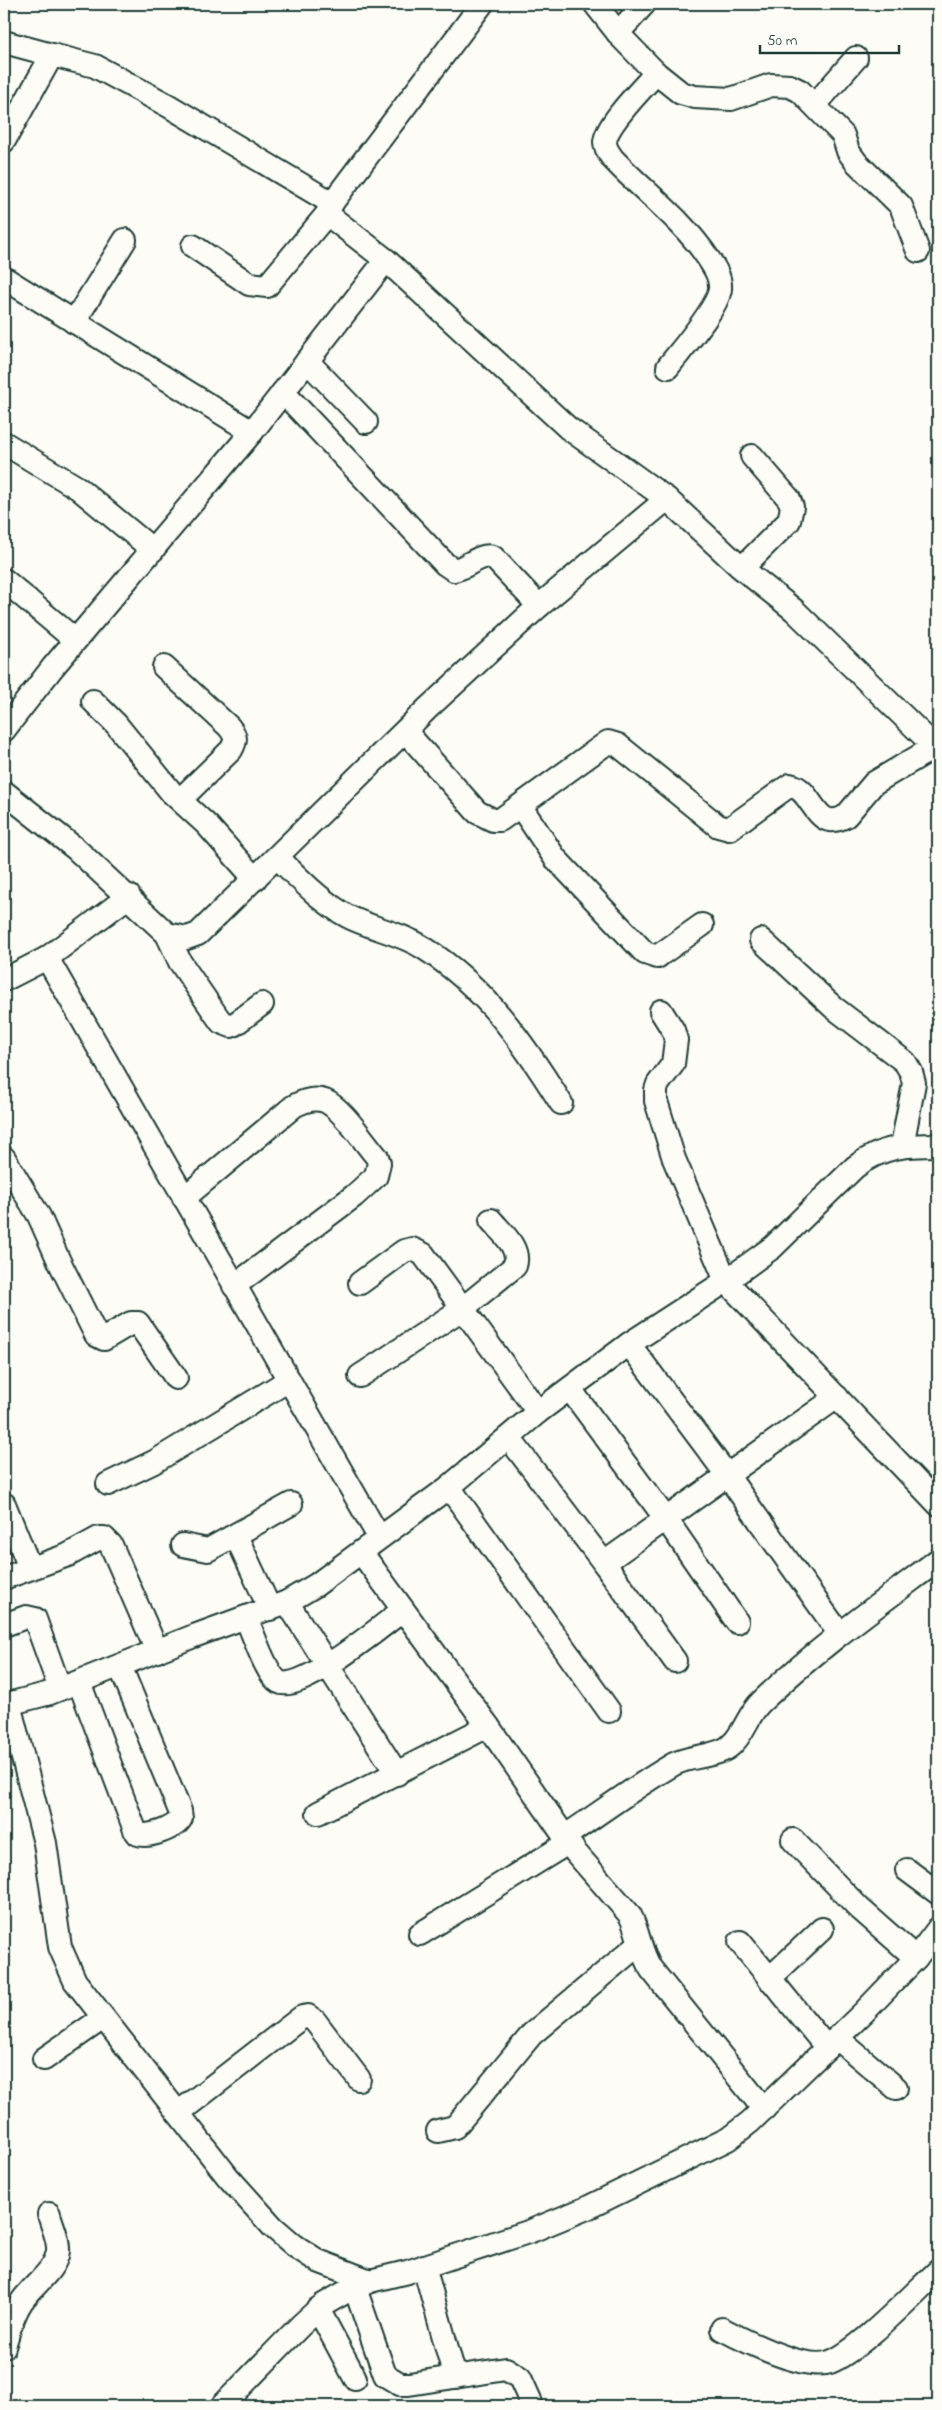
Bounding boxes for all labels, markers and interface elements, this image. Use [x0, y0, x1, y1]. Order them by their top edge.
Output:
scale bar [760, 22, 898, 54]
text: 50 m [767, 30, 798, 52]

